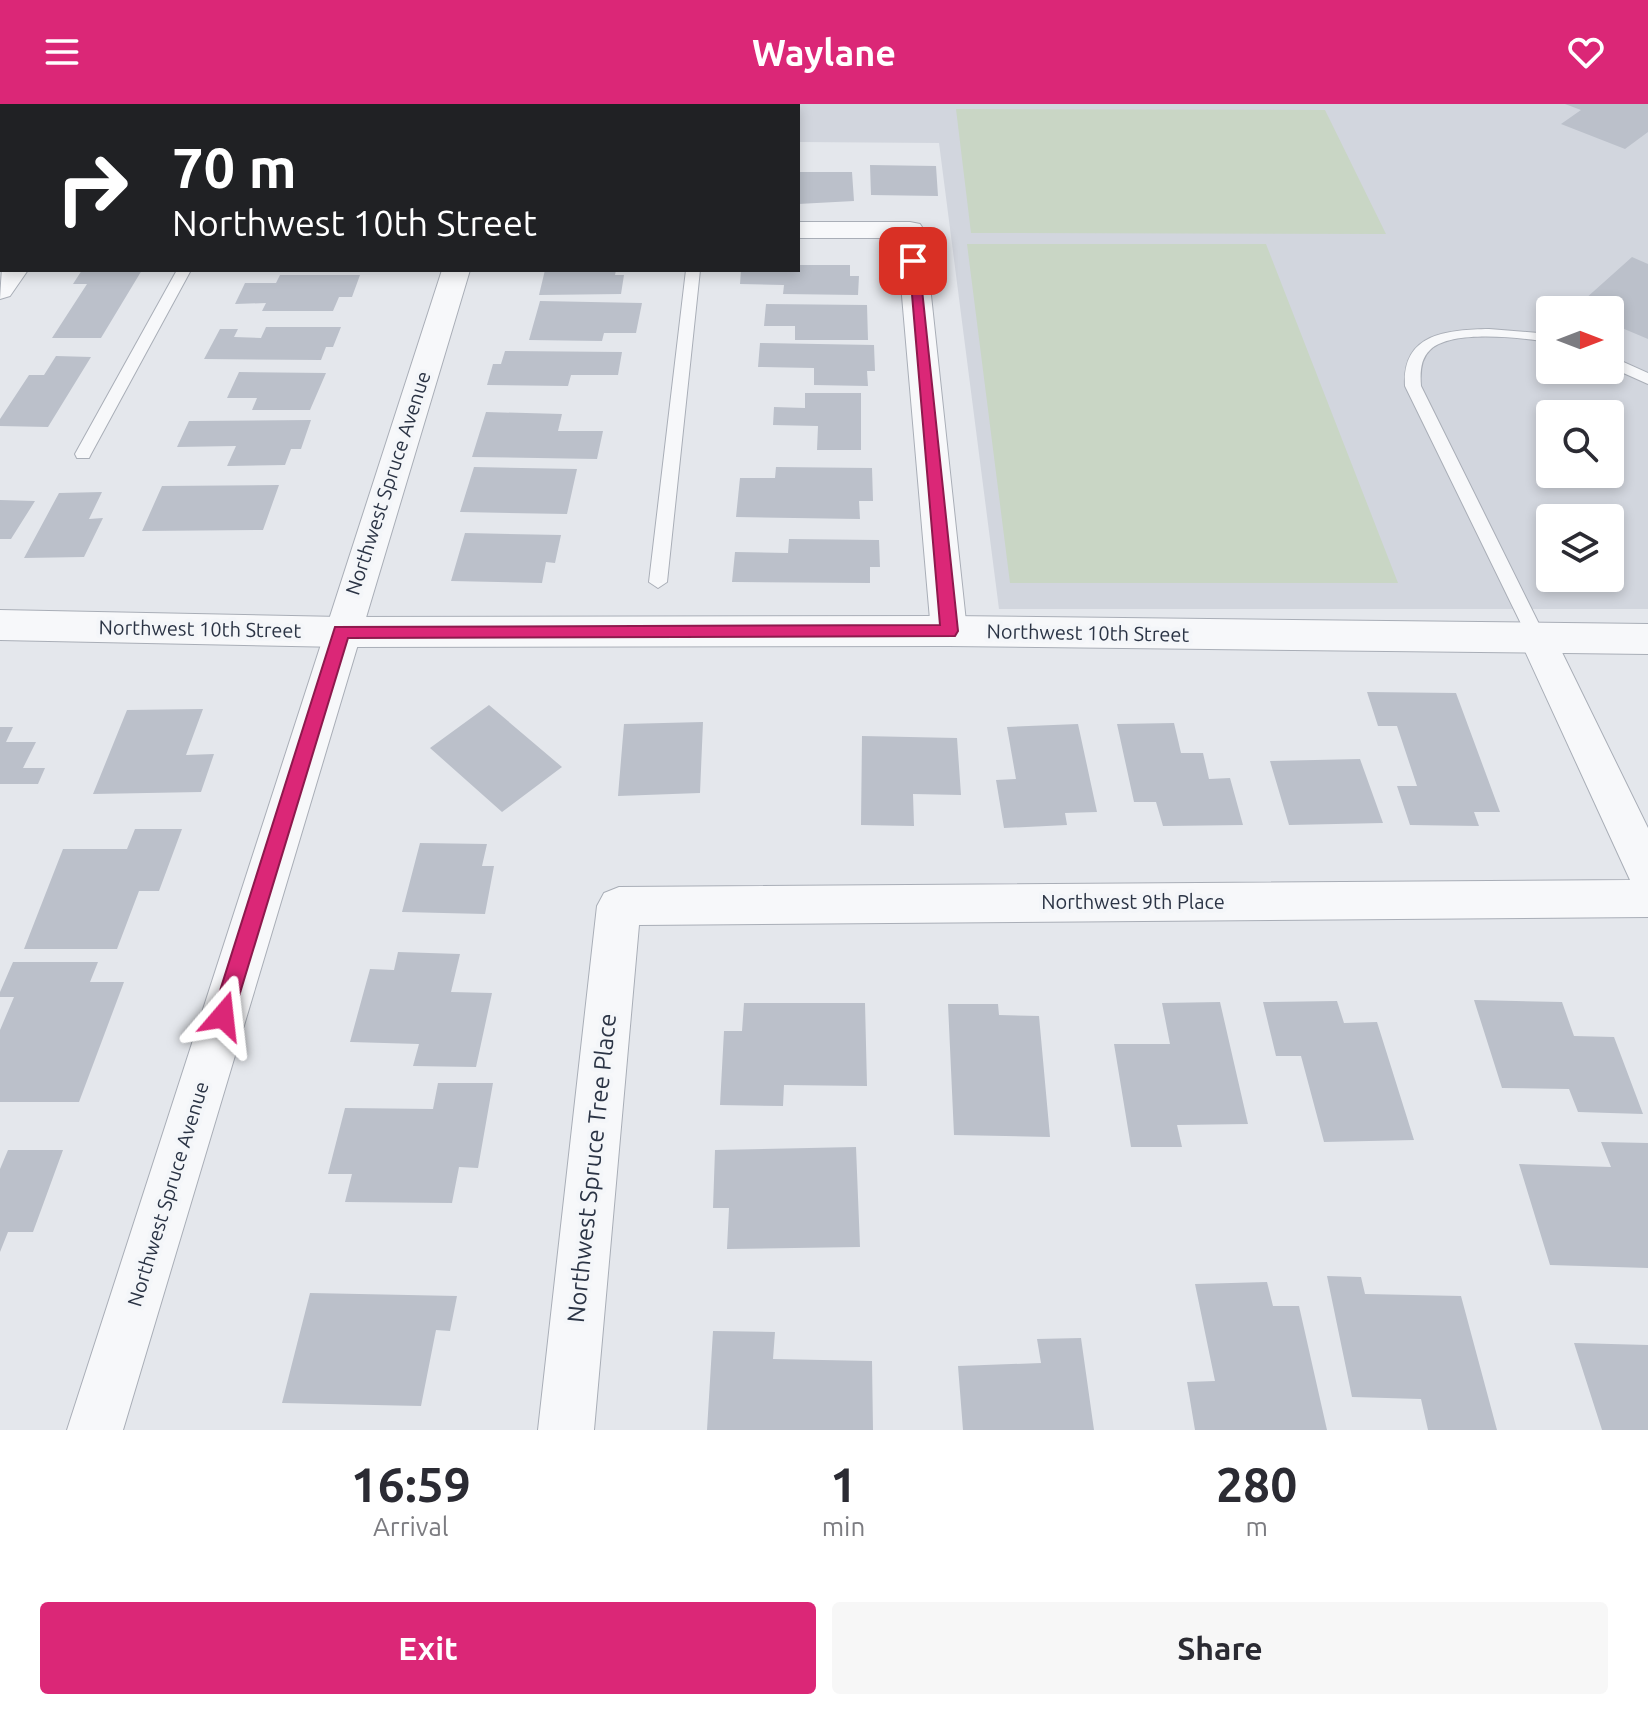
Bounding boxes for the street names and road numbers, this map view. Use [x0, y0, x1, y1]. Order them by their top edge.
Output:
street label: Northwest Spruce Avenue [340, 368, 435, 598]
street label: Northwest 10th Street [98, 615, 302, 642]
street label: Northwest 10th Street [986, 619, 1190, 646]
street label: Northwest 9th Place [1041, 890, 1225, 913]
street label: Northwest Spruce Tree Place [562, 1012, 621, 1324]
street label: Northwest Spruce Avenue [122, 1079, 213, 1309]

